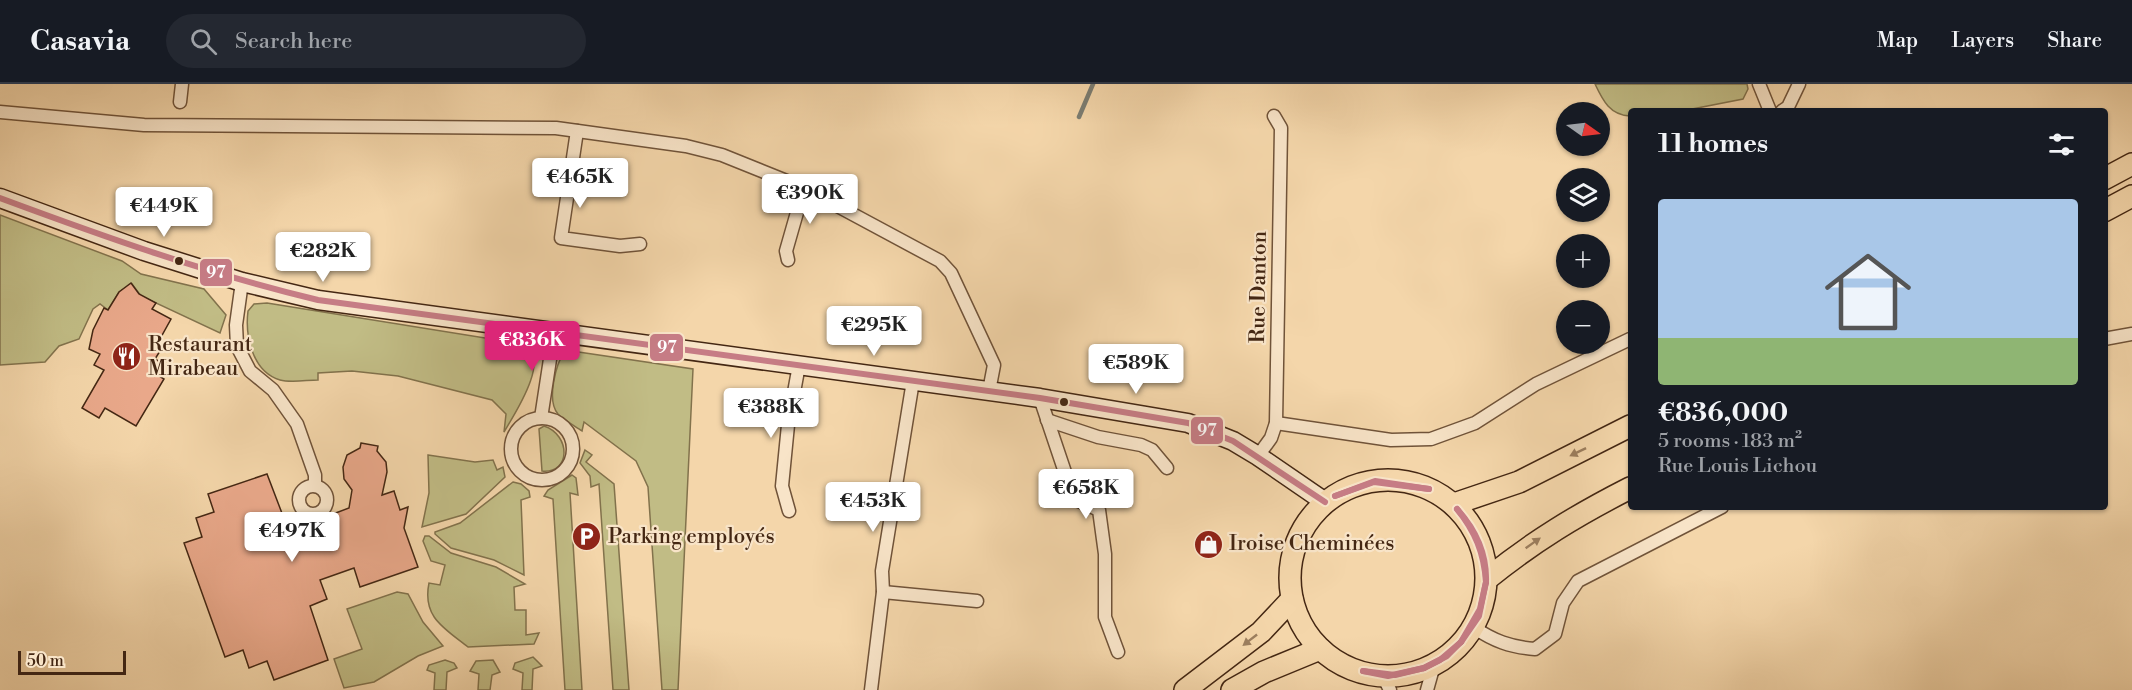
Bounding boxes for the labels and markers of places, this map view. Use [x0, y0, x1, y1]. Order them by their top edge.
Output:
pin: €465K [538, 158, 622, 209]
pin: €390K [768, 174, 852, 225]
pin: €449K [122, 187, 206, 238]
pin: €282K [281, 232, 365, 283]
unlabelled marker [173, 255, 185, 267]
pin: €295K [832, 306, 916, 357]
pin: €836K [490, 321, 574, 372]
place label: Restaurant Mirabeau [148, 332, 253, 382]
restaurant icon: Restaurant Mirabeau [111, 341, 143, 373]
pin: €589K [1094, 344, 1178, 395]
pin: €388K [729, 388, 813, 439]
unlabelled marker [1058, 396, 1070, 408]
pin: €658K [1044, 469, 1128, 520]
pin: €453K [831, 482, 915, 533]
pin: €497K [250, 512, 334, 563]
parking icon: Parking employés [571, 521, 603, 553]
place label: Parking employés [608, 524, 775, 550]
shop icon: Iroise Cheminées [1192, 528, 1224, 560]
place label: Iroise Cheminées [1229, 531, 1394, 557]

